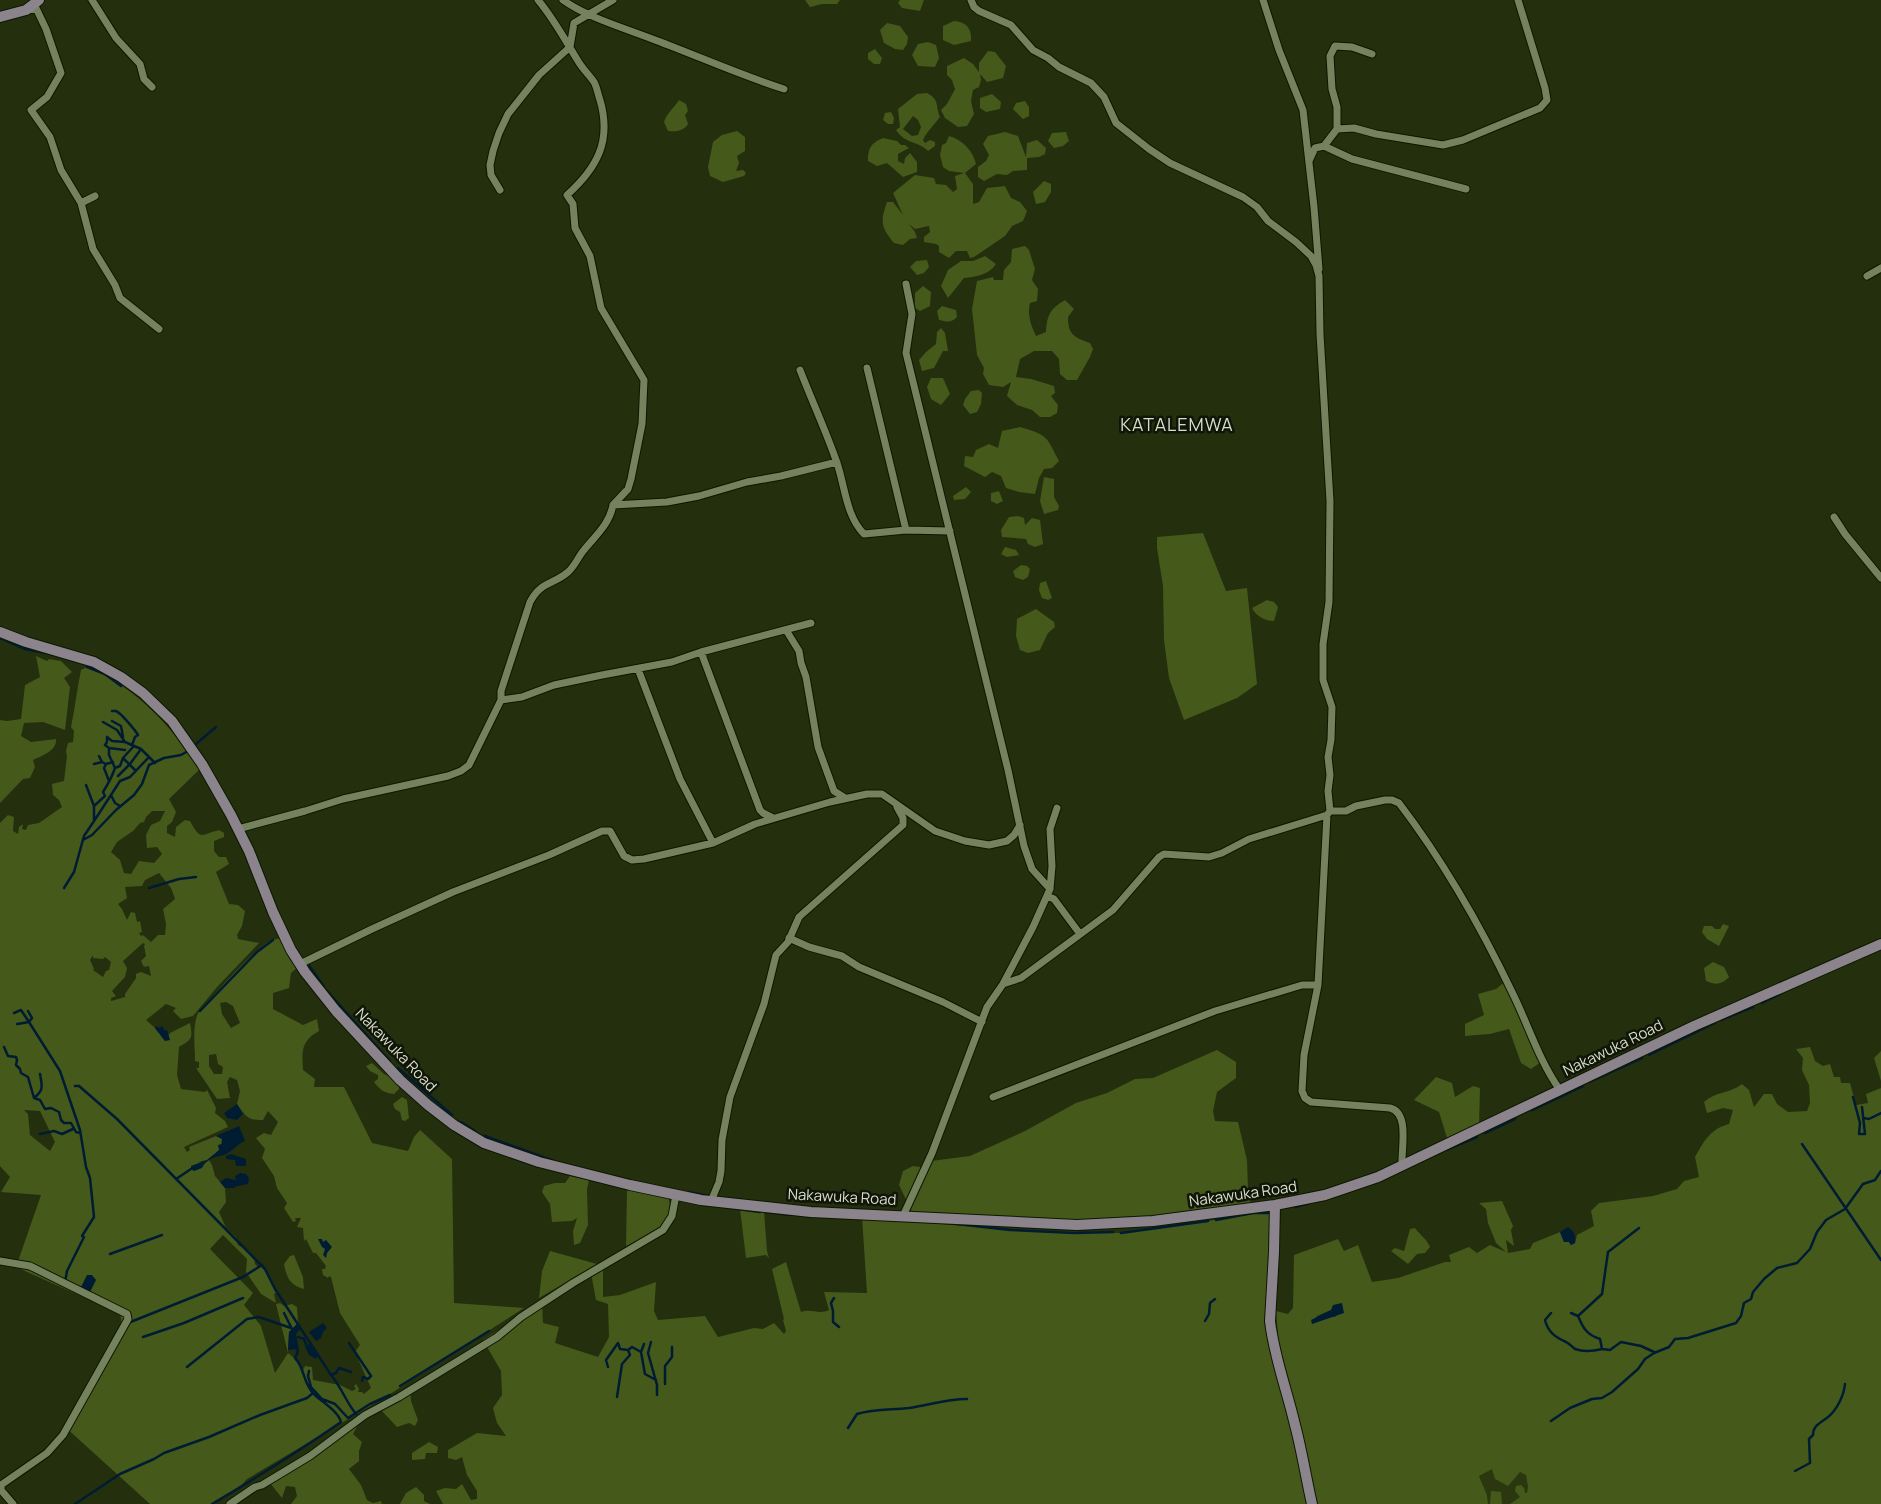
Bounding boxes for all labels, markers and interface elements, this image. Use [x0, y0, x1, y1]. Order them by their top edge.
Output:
district label: KATALEMWA [1120, 412, 1234, 436]
street label: Nakawuka Road [351, 1003, 442, 1096]
street label: Nakawuka Road [1559, 1014, 1666, 1081]
street label: Nakawuka Road [1188, 1176, 1298, 1211]
street label: Nakawuka Road [787, 1183, 897, 1210]

